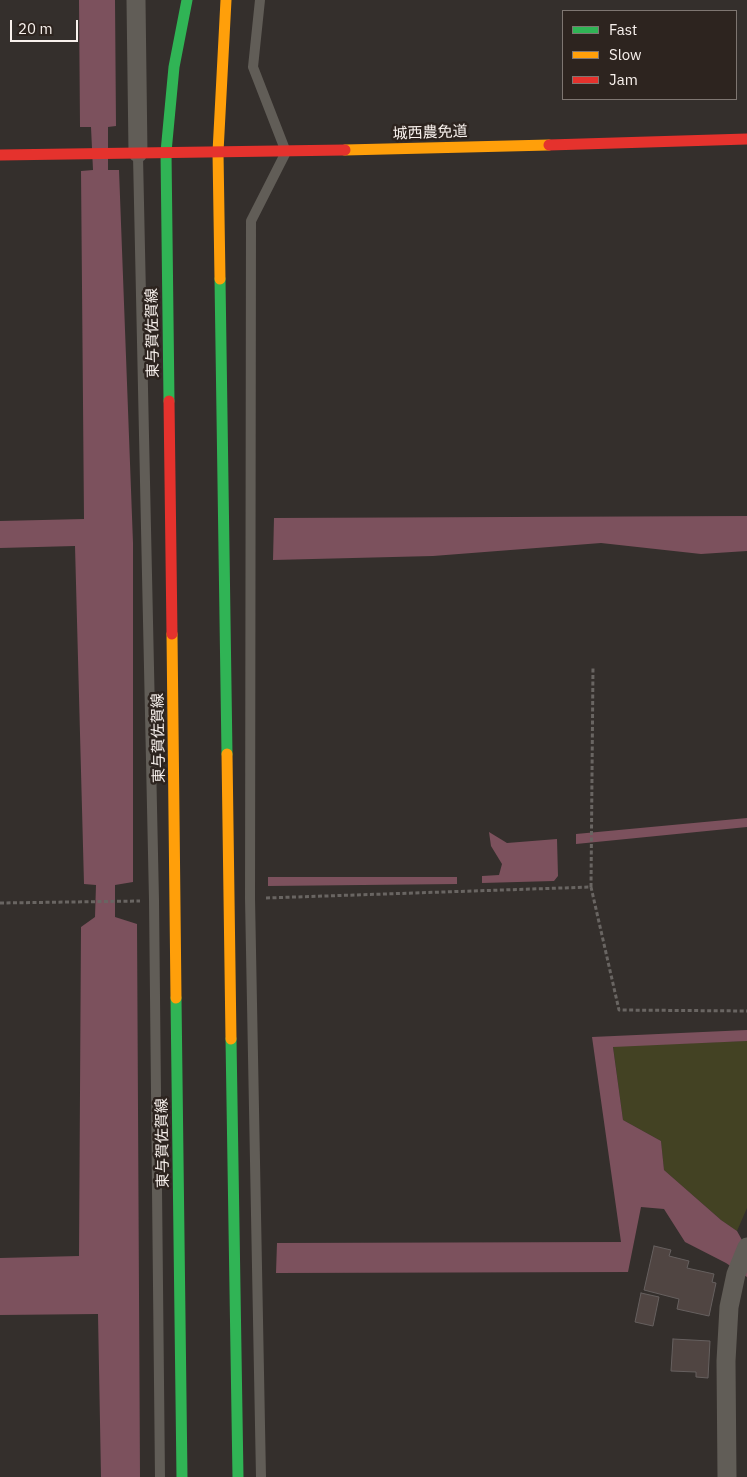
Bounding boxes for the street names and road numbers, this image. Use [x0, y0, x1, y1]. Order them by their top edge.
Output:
street label: 城西農免道 [392, 123, 468, 143]
street label: 東与賀佐賀線 [143, 288, 163, 378]
street label: 東与賀佐賀線 [149, 693, 169, 783]
street label: 東与賀佐賀線 [153, 1098, 173, 1188]

